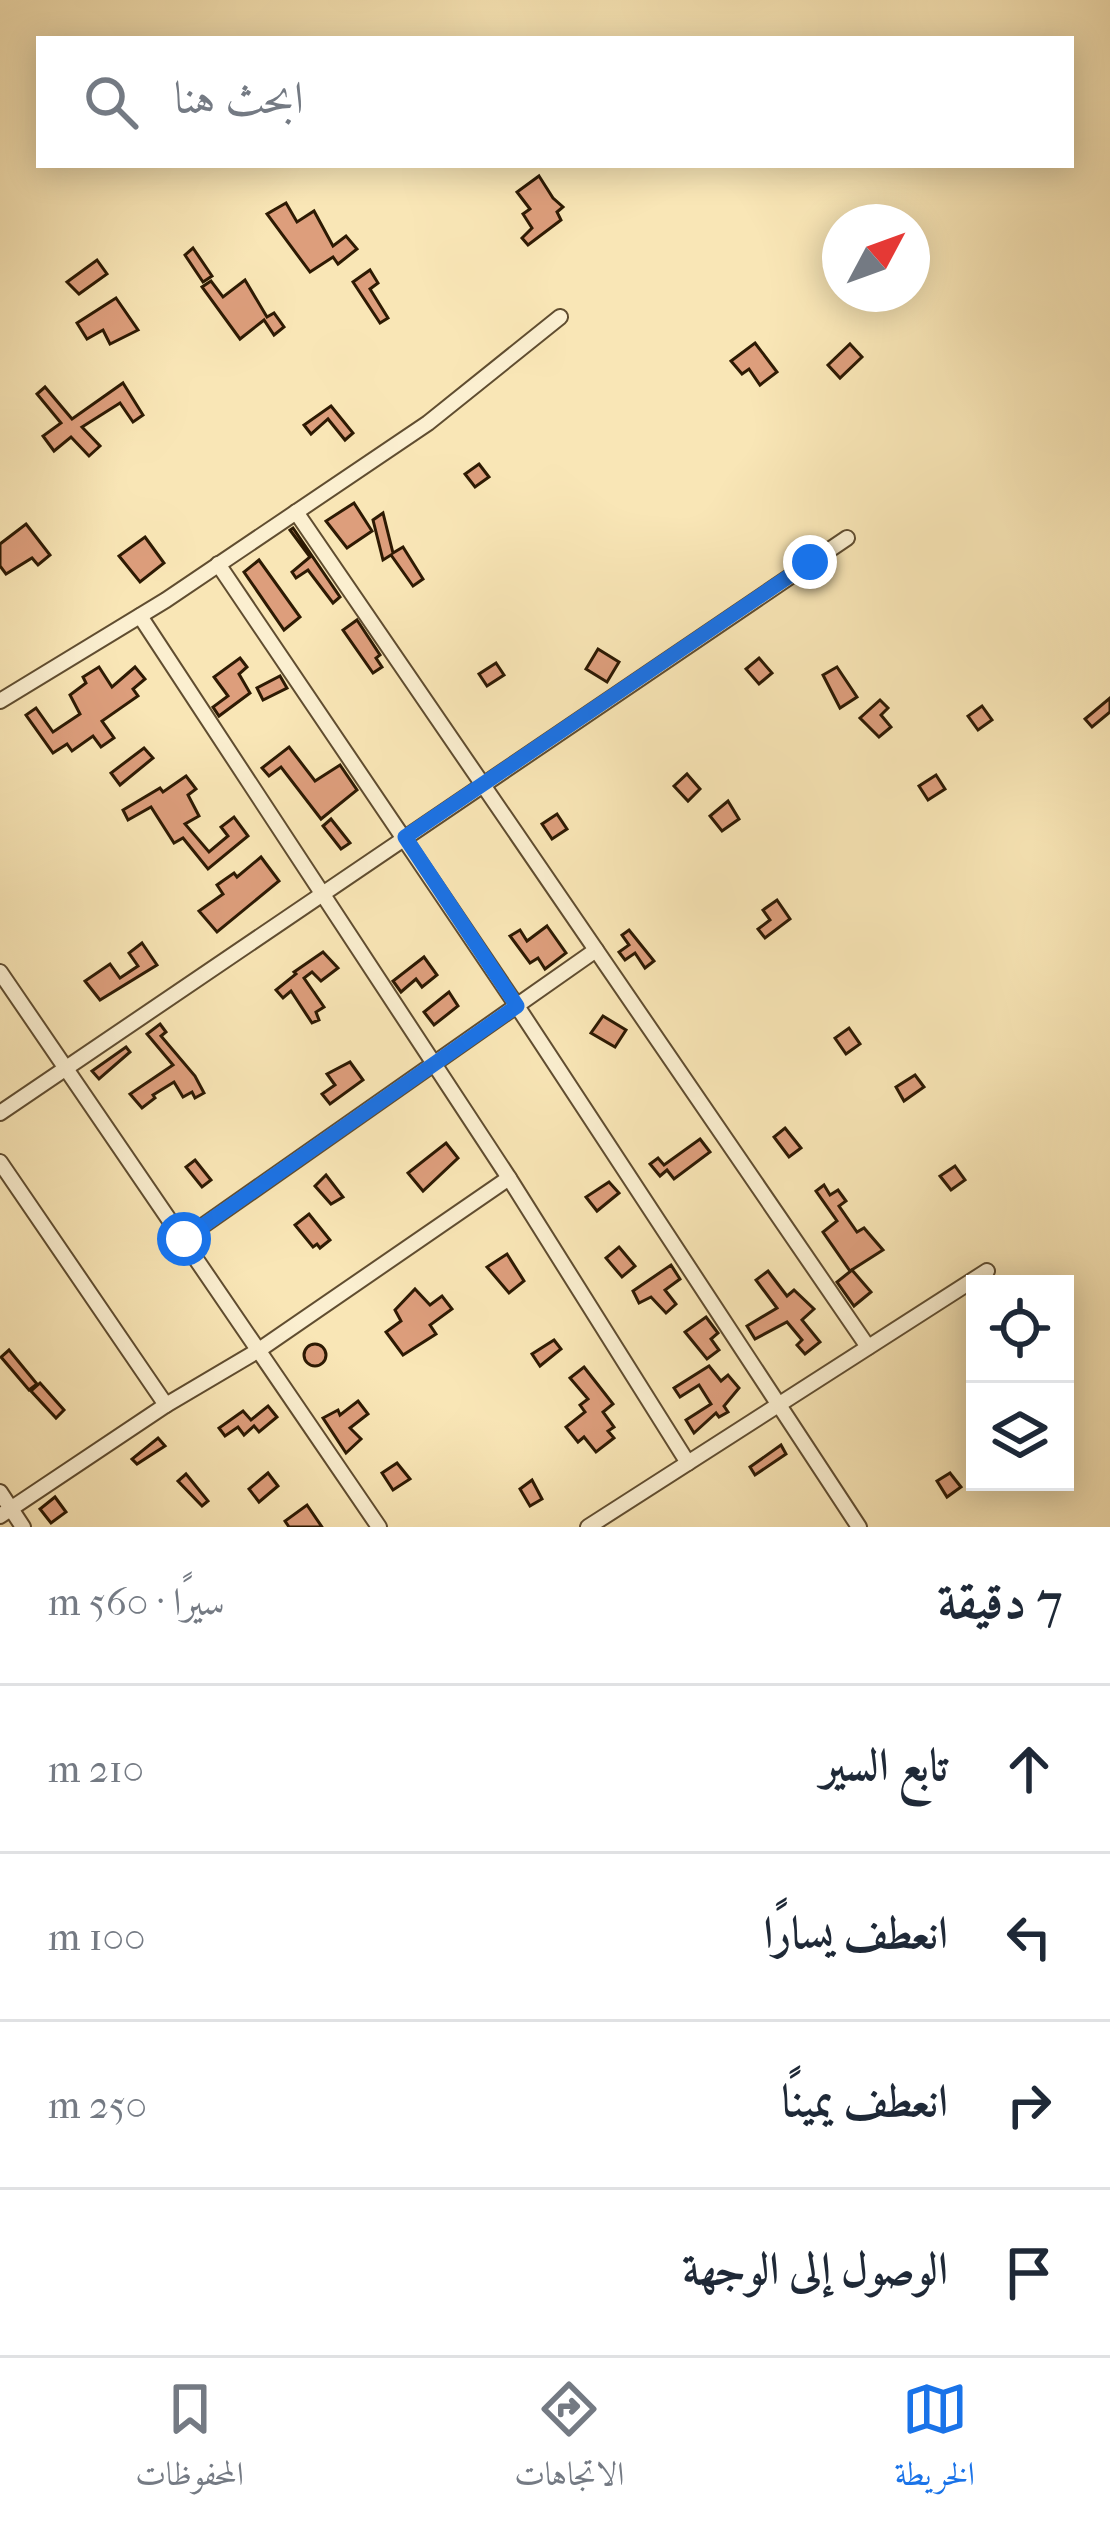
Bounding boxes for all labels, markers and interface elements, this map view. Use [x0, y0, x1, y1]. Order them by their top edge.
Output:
search box [36, 36, 1074, 168]
icon: search [78, 69, 144, 135]
text: ابحث هنا [174, 72, 304, 125]
north arrow [822, 204, 930, 312]
route end [783, 535, 837, 589]
route start [157, 1212, 211, 1266]
map controls [966, 1275, 1074, 1491]
button: locate [966, 1275, 1074, 1383]
button: layers [966, 1383, 1074, 1491]
text: 7 دقيقة [937, 1571, 1062, 1631]
text: سيرًا · 560 m [48, 1579, 225, 1625]
icon: ahead [996, 1736, 1062, 1802]
text: تابع السير [821, 1739, 948, 1792]
text: 210 m [48, 1746, 144, 1792]
icon: left [996, 1904, 1062, 1970]
text: انعطف يسارًا [764, 1907, 948, 1960]
text: 100 m [48, 1914, 146, 1960]
icon: right [996, 2072, 1062, 2138]
text: انعطف يمينًا [782, 2075, 948, 2128]
text: 250 m [48, 2082, 147, 2128]
icon: arrive [996, 2240, 1062, 2306]
text: الوصول إلى الوجهة [682, 2243, 948, 2296]
tab: المحفوظات [135, 2376, 244, 2506]
tab: الاتجاهات [514, 2376, 624, 2506]
tab: الخريطة [895, 2376, 975, 2506]

